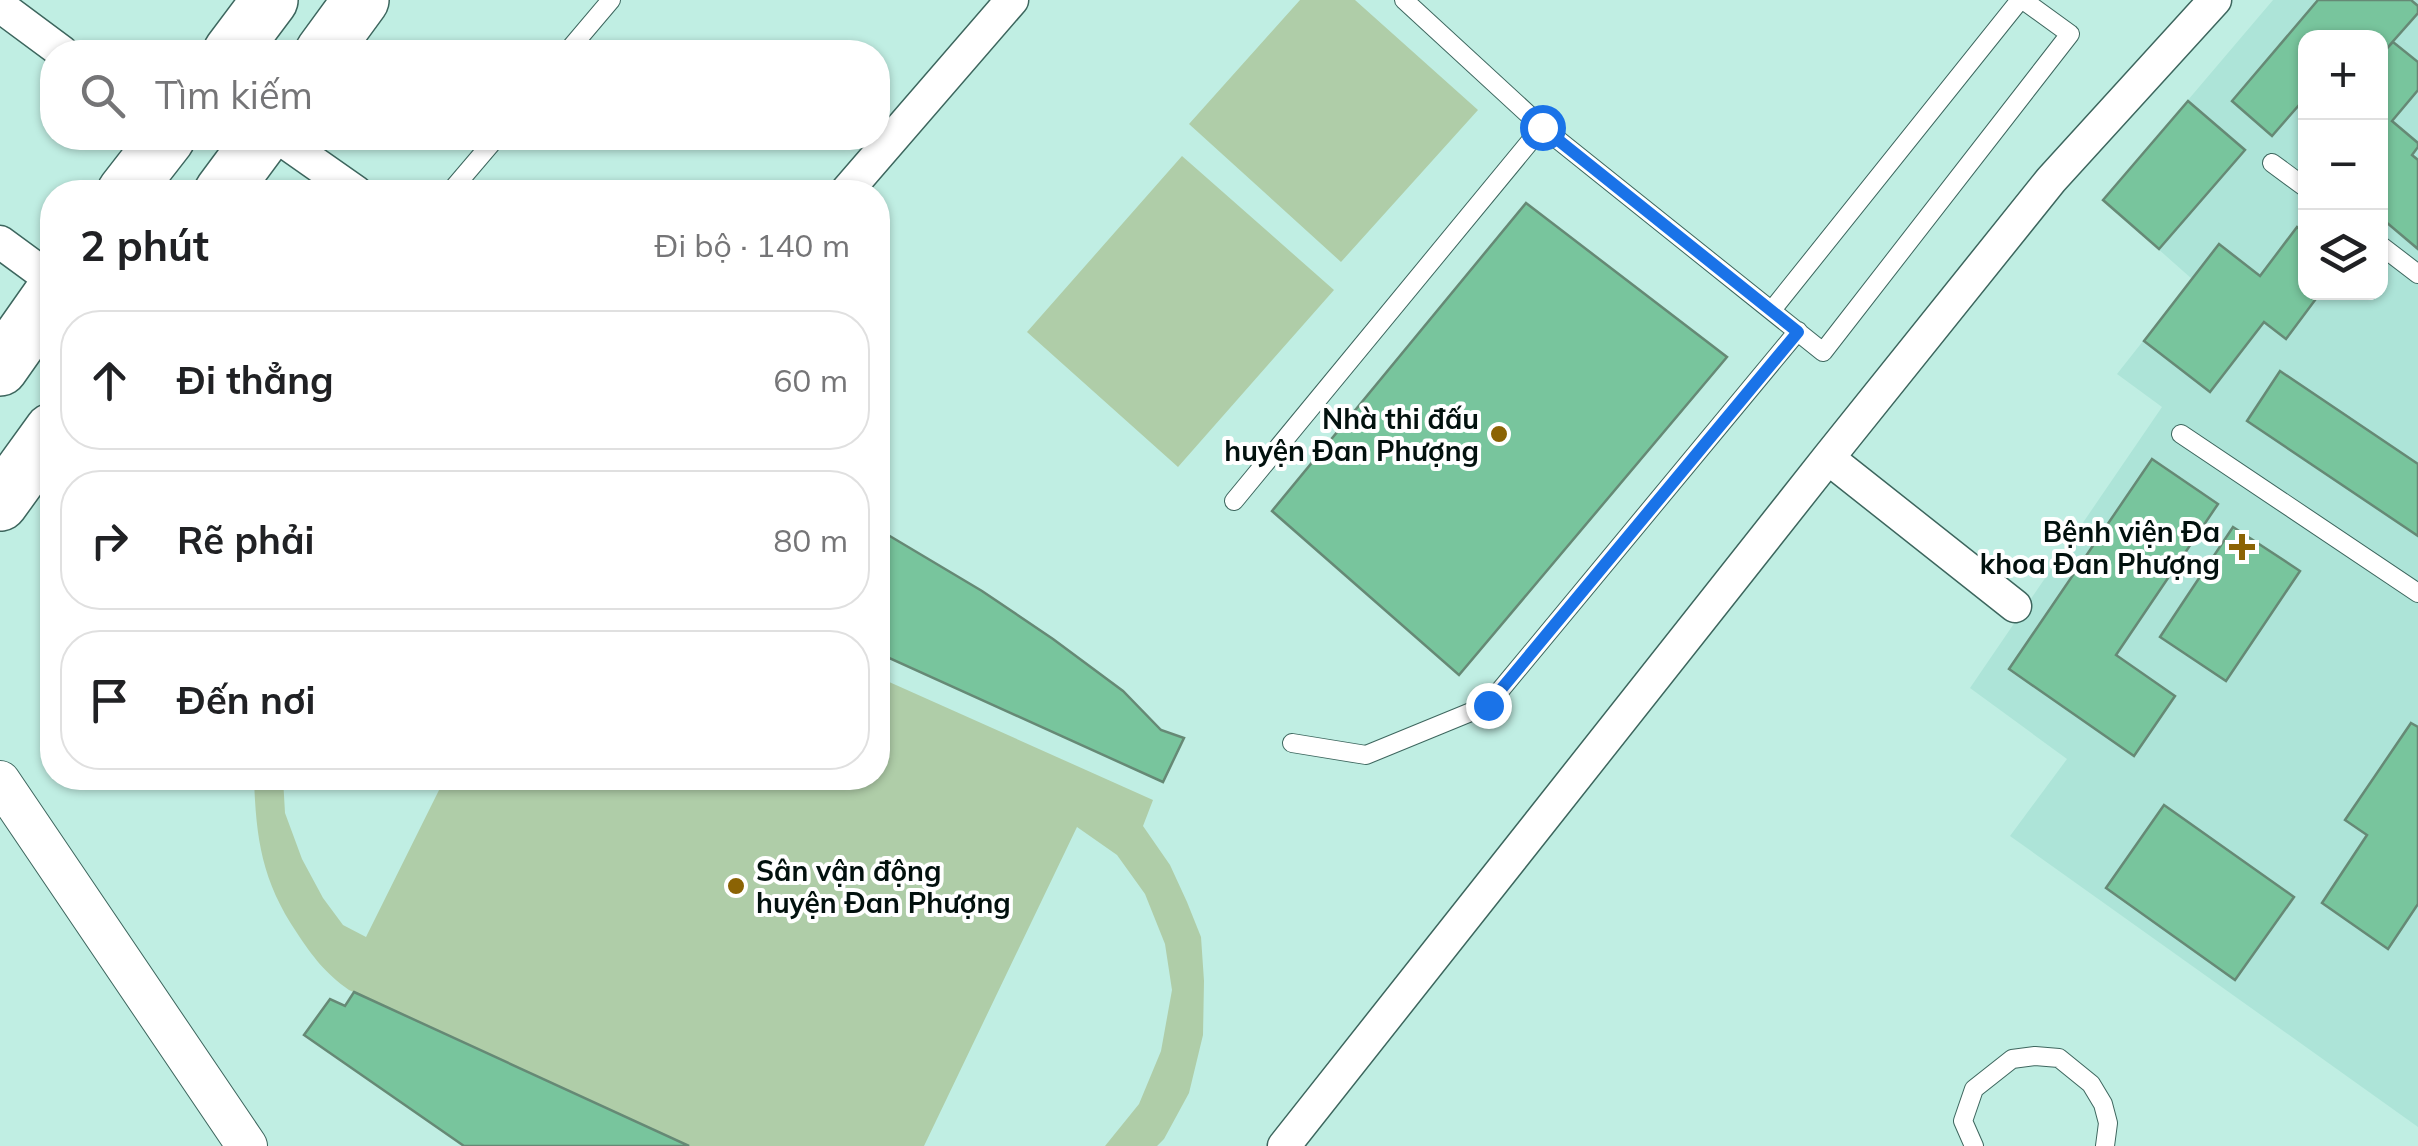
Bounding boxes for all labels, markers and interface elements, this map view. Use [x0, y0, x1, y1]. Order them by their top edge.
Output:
map controls [2298, 30, 2388, 300]
button: + [2298, 30, 2388, 120]
search box [40, 40, 890, 150]
icon: search [75, 68, 130, 123]
text: Tìm kiếm [155, 71, 313, 119]
route start [1520, 105, 1566, 151]
button: − [2298, 120, 2388, 210]
button: layers [2298, 210, 2388, 300]
text: 2 phút [80, 219, 209, 272]
text: Đi bộ · 140 m [655, 225, 850, 265]
icon: ahead [82, 353, 137, 408]
text: Đi thẳng [177, 356, 334, 404]
text: 60 m [773, 360, 848, 400]
place label: Nhà thi đấu huyện Đan Phượng [1224, 401, 1479, 468]
marker: Nhà thi đấu huyện Đan Phượng [1488, 423, 1510, 445]
icon: right [82, 513, 137, 568]
place label: Bệnh viện Đa khoa Đan Phượng [1980, 514, 2220, 581]
text: Rẽ phải [177, 516, 314, 564]
text: 80 m [773, 520, 848, 560]
marker: Bệnh viện Đa khoa Đan Phượng [2229, 534, 2255, 560]
icon: arrive [82, 673, 137, 728]
text: Đến nơi [177, 676, 315, 724]
route end [1466, 683, 1512, 729]
place label: Sân vận động huyện Đan Phượng [756, 853, 1011, 920]
marker: Sân vận động huyện Đan Phượng [725, 875, 747, 897]

